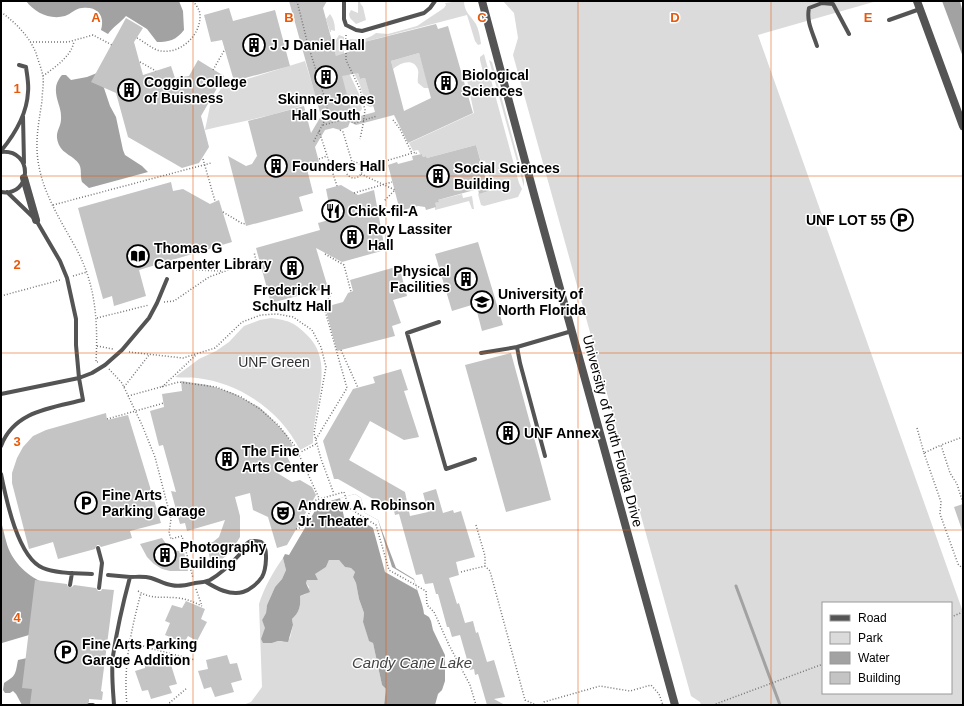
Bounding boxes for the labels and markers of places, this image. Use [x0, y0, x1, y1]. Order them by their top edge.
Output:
building icon: J J Daniel Hall [241, 32, 267, 58]
place label: J J Daniel Hall [270, 37, 365, 53]
building icon: Skinner-Jones Hall South [313, 64, 339, 90]
place label: Biological Sciences [462, 67, 529, 99]
building icon: Biological Sciences [433, 70, 459, 96]
place label: Coggin College of Buisness [144, 74, 247, 106]
building icon: Coggin College of Buisness [116, 77, 142, 103]
place label: Skinner-Jones Hall South [278, 91, 374, 123]
building icon: Founders Hall [263, 153, 289, 179]
place label: Founders Hall [292, 158, 385, 174]
place label: Social Sciences Building [454, 160, 560, 192]
building icon: Social Sciences Building [425, 163, 451, 189]
restaurant icon: Chick-fil-A [320, 198, 346, 224]
place label: Chick-fil-A [348, 203, 418, 219]
parking icon: UNF LOT 55 [889, 207, 915, 233]
place label: UNF LOT 55 [806, 212, 886, 228]
place label: Roy Lassiter Hall [368, 221, 453, 253]
building icon: Roy Lassiter Hall [339, 224, 365, 250]
place label: Thomas G Carpenter Library [154, 240, 272, 272]
library icon: Thomas G Carpenter Library [125, 243, 151, 269]
building icon: Frederick H Schultz Hall [279, 255, 305, 281]
place label: Physical Facilities [390, 263, 450, 295]
building icon: Physical Facilities [453, 266, 479, 292]
place label: Frederick H Schultz Hall [252, 282, 332, 314]
place label: University of North Florida [498, 286, 586, 318]
school or university icon: University of North Florida [469, 289, 495, 315]
building icon: UNF Annex [495, 420, 521, 446]
place label: UNF Annex [524, 425, 599, 441]
place label: The Fine Arts Center [242, 443, 319, 475]
building icon: The Fine Arts Center [214, 446, 240, 472]
place label: Fine Arts Parking Garage [102, 487, 206, 519]
parking icon: Fine Arts Parking Garage [73, 490, 99, 516]
place label: Andrew A. Robinson Jr. Theater [298, 497, 435, 529]
theatre icon: Andrew A. Robinson Jr. Theater [270, 500, 296, 526]
place label: Photography Building [180, 539, 267, 571]
building icon: Photography Building [152, 542, 178, 568]
place label: Fine Arts Parking Garage Addition [82, 636, 197, 668]
parking icon: Fine Arts Parking Garage Addition [53, 639, 79, 665]

